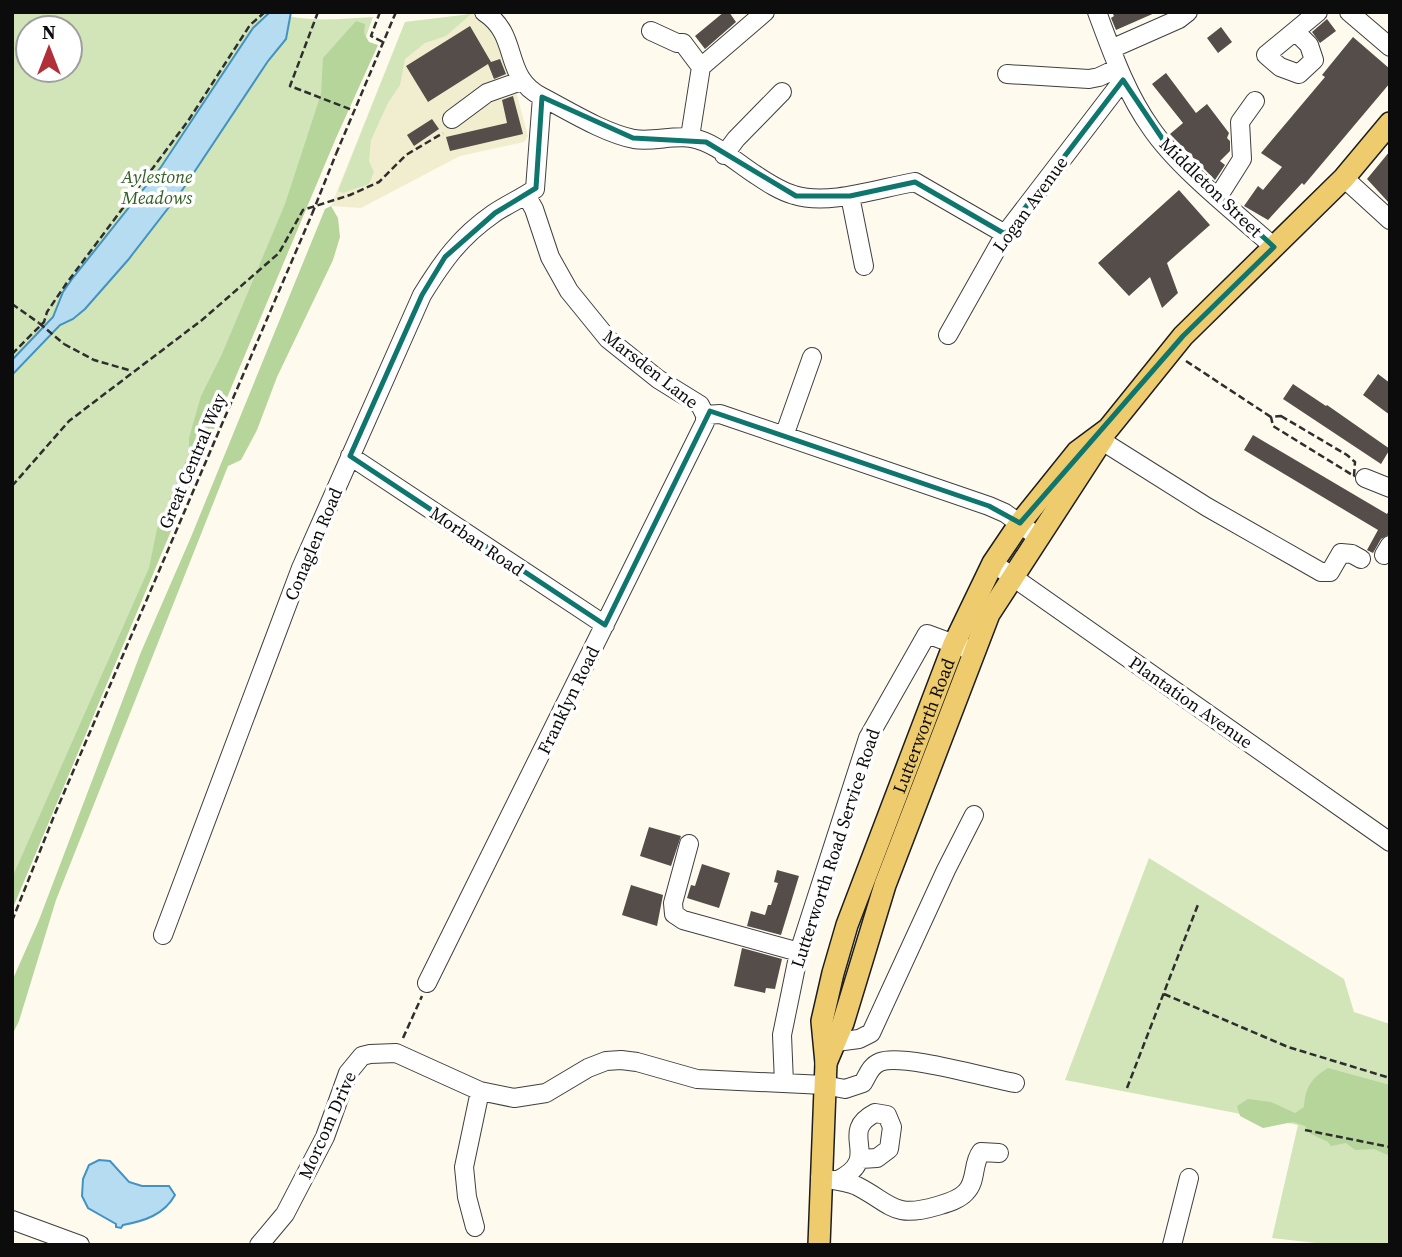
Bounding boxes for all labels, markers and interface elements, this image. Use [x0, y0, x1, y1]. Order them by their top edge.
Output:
north arrow [14, 14, 84, 84]
text: N [42, 19, 56, 45]
street label: Middleton Street [1154, 131, 1268, 243]
street label: Logan Avenue [987, 151, 1073, 257]
park label: Aylestone Meadows [121, 164, 193, 210]
street label: Marsden Lane [598, 324, 704, 414]
street label: Great Central Way [152, 389, 232, 533]
street label: Conaglen Road [278, 484, 348, 604]
street label: Morban Road [425, 500, 529, 582]
street label: Franklyn Road [531, 642, 605, 758]
street label: Plantation Avenue [1124, 650, 1258, 754]
street label: Lutterworth Road [886, 654, 960, 797]
street label: Lutterworth Road Service Road [784, 725, 886, 971]
street label: Morcom Drive [292, 1067, 362, 1183]

